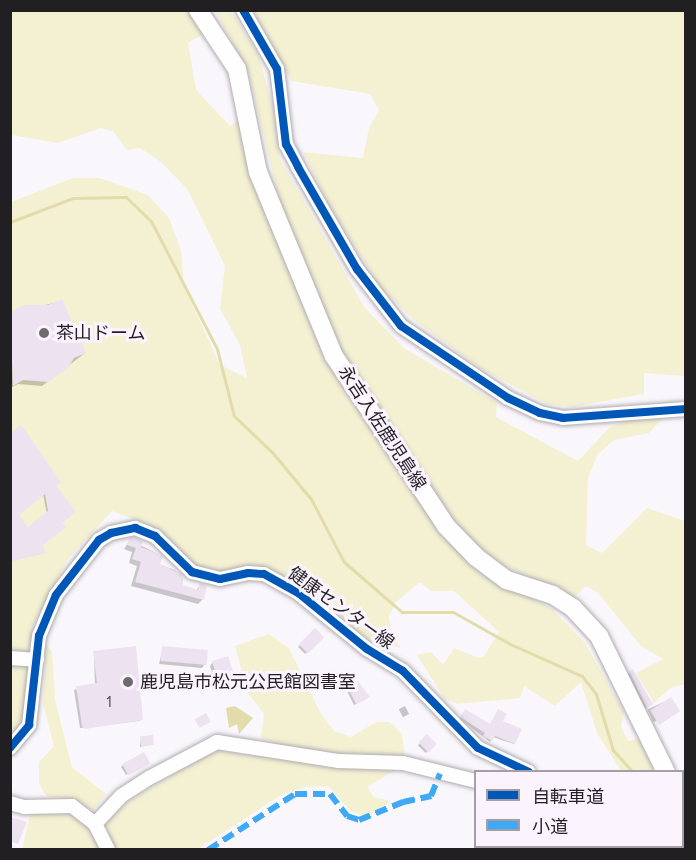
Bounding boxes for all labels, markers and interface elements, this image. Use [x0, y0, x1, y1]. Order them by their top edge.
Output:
place label: 茶山ドーム [56, 322, 146, 344]
marker: 茶山ドーム [37, 326, 51, 340]
street label: 永吉入佐鹿児島線 [334, 362, 430, 494]
street label: 健康センター線 [284, 562, 398, 654]
place label: 鹿児島市松元公民館図書室 [140, 671, 356, 693]
marker: 鹿児島市松元公民館図書室 [121, 675, 135, 689]
house number: 1 [106, 694, 112, 712]
legend [474, 770, 684, 848]
text: 自転車道 [532, 786, 604, 808]
text: 小道 [532, 816, 568, 838]

